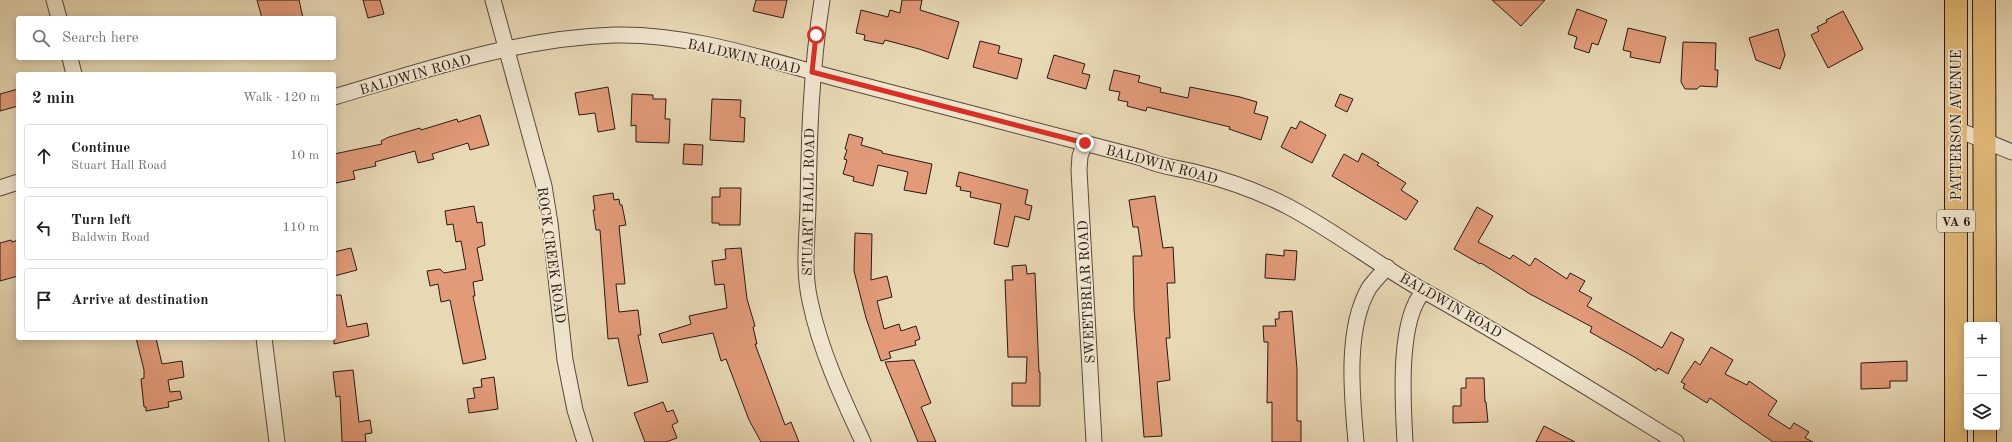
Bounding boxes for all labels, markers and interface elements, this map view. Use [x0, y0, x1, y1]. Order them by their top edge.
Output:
search box [16, 16, 336, 60]
route start [807, 26, 825, 44]
icon: search [30, 27, 52, 49]
text: Search here [62, 31, 139, 46]
street label: BALDWIN ROAD [686, 37, 802, 77]
street label: PATTERSON AVENUE [1950, 49, 1964, 201]
street label: BALDWIN ROAD [358, 52, 473, 98]
text: 2 min [32, 90, 75, 107]
text: Walk · 120 m [243, 91, 320, 104]
street label: STUART HALL ROAD [801, 128, 817, 276]
route end [1076, 134, 1094, 152]
text: Continue [71, 141, 130, 156]
street label: BALDWIN ROAD [1104, 143, 1219, 187]
icon: ahead [33, 145, 55, 167]
text: 10 m [290, 149, 319, 162]
text: Stuart Hall Road [71, 159, 167, 172]
street label: ROCK CREEK ROAD [535, 186, 568, 324]
road number: VA 6 [1937, 210, 1975, 232]
text: Turn left [71, 213, 131, 228]
icon: left [33, 217, 55, 239]
street label: SWEETBRIAR ROAD [1076, 220, 1098, 364]
text: 110 m [282, 221, 319, 234]
text: Baldwin Road [71, 231, 150, 244]
street label: BALDWIN ROAD [1397, 271, 1504, 341]
icon: arrive [33, 289, 55, 311]
text: Arrive at destination [71, 293, 209, 308]
map controls [1964, 322, 2000, 430]
button: + [1964, 322, 2000, 358]
button: − [1964, 358, 2000, 394]
button: layers [1964, 394, 2000, 430]

